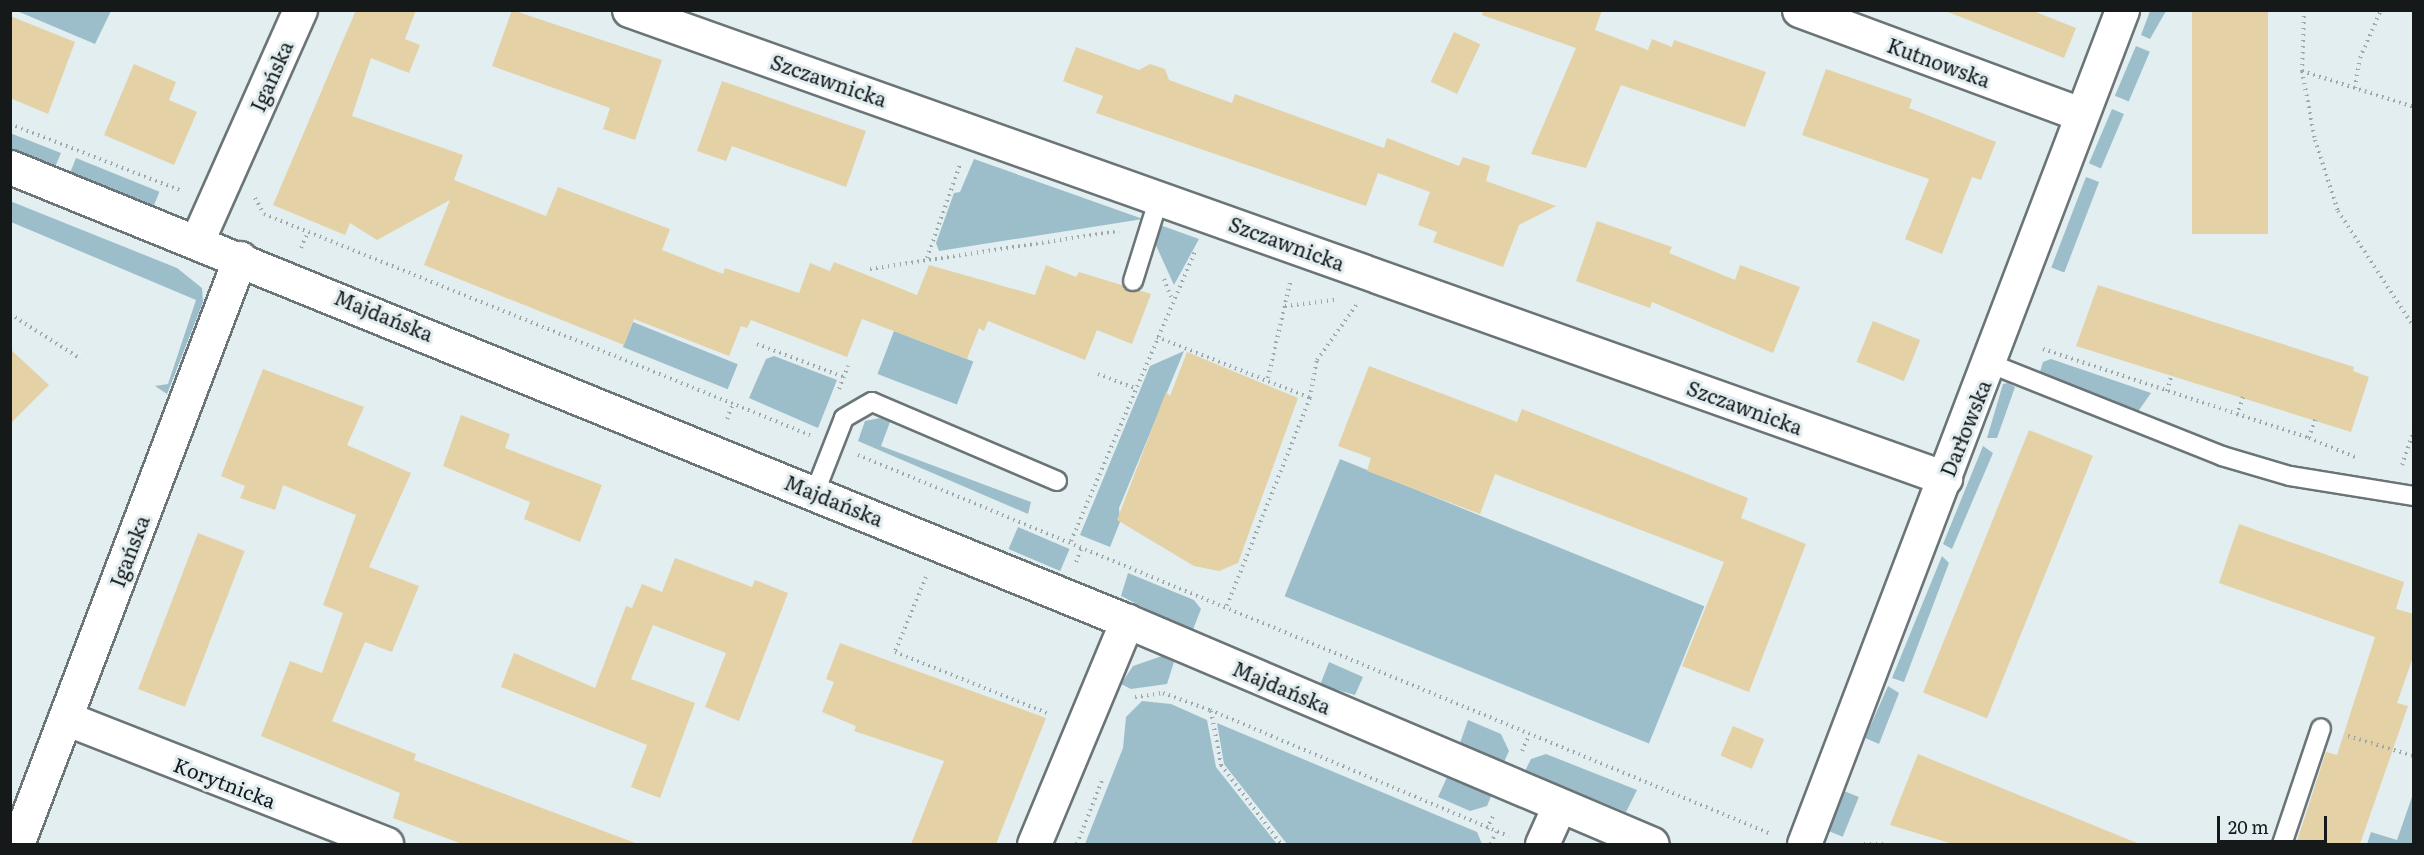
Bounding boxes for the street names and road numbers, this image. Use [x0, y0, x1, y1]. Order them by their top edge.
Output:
street label: Kutnowska [1884, 32, 1994, 92]
street label: Igańska [245, 37, 297, 115]
street label: Szczawnicka [768, 49, 890, 111]
street label: Szczawnicka [1226, 211, 1348, 275]
street label: Majdańska [331, 284, 437, 346]
street label: Szczawnicka [1684, 375, 1806, 439]
street label: Darłowska [1935, 376, 1995, 480]
street label: Majdańska [781, 469, 887, 531]
street label: Igańska [104, 512, 154, 590]
street label: Majdańska [1229, 656, 1335, 718]
street label: Korytnicka [171, 752, 279, 812]

